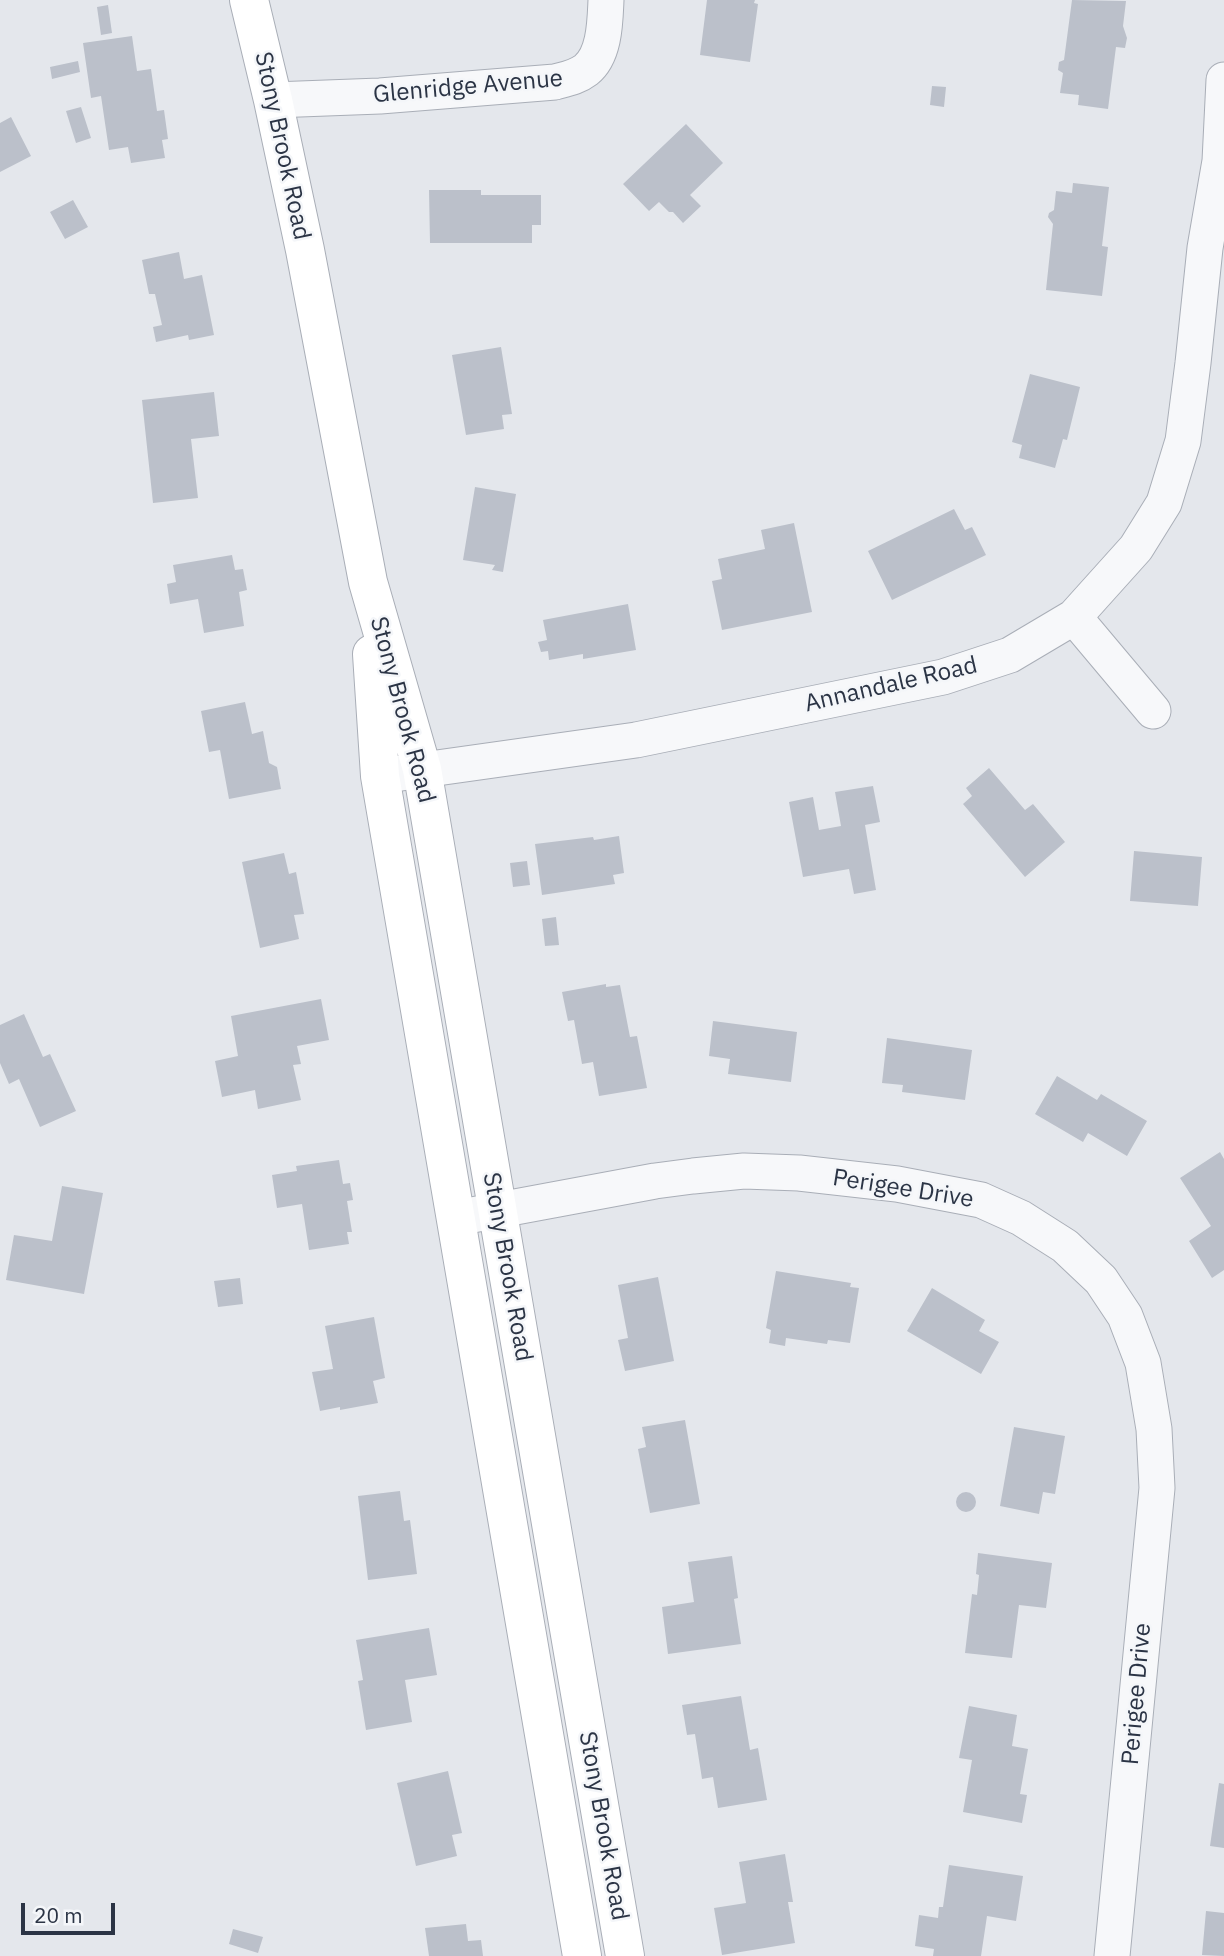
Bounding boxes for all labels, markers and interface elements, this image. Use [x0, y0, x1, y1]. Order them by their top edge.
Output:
street label: Stony Brook Road [248, 49, 316, 243]
street label: Glenridge Avenue [372, 64, 564, 110]
street label: Stony Brook Road [363, 614, 441, 806]
street label: Annandale Road [802, 651, 980, 719]
street label: Perigee Drive [830, 1164, 976, 1214]
street label: Stony Brook Road [476, 1170, 538, 1364]
street label: Perigee Drive [1116, 1622, 1158, 1766]
street label: Stony Brook Road [572, 1729, 634, 1923]
scale bar [24, 1890, 119, 1934]
text: 20 m [34, 1901, 83, 1929]

